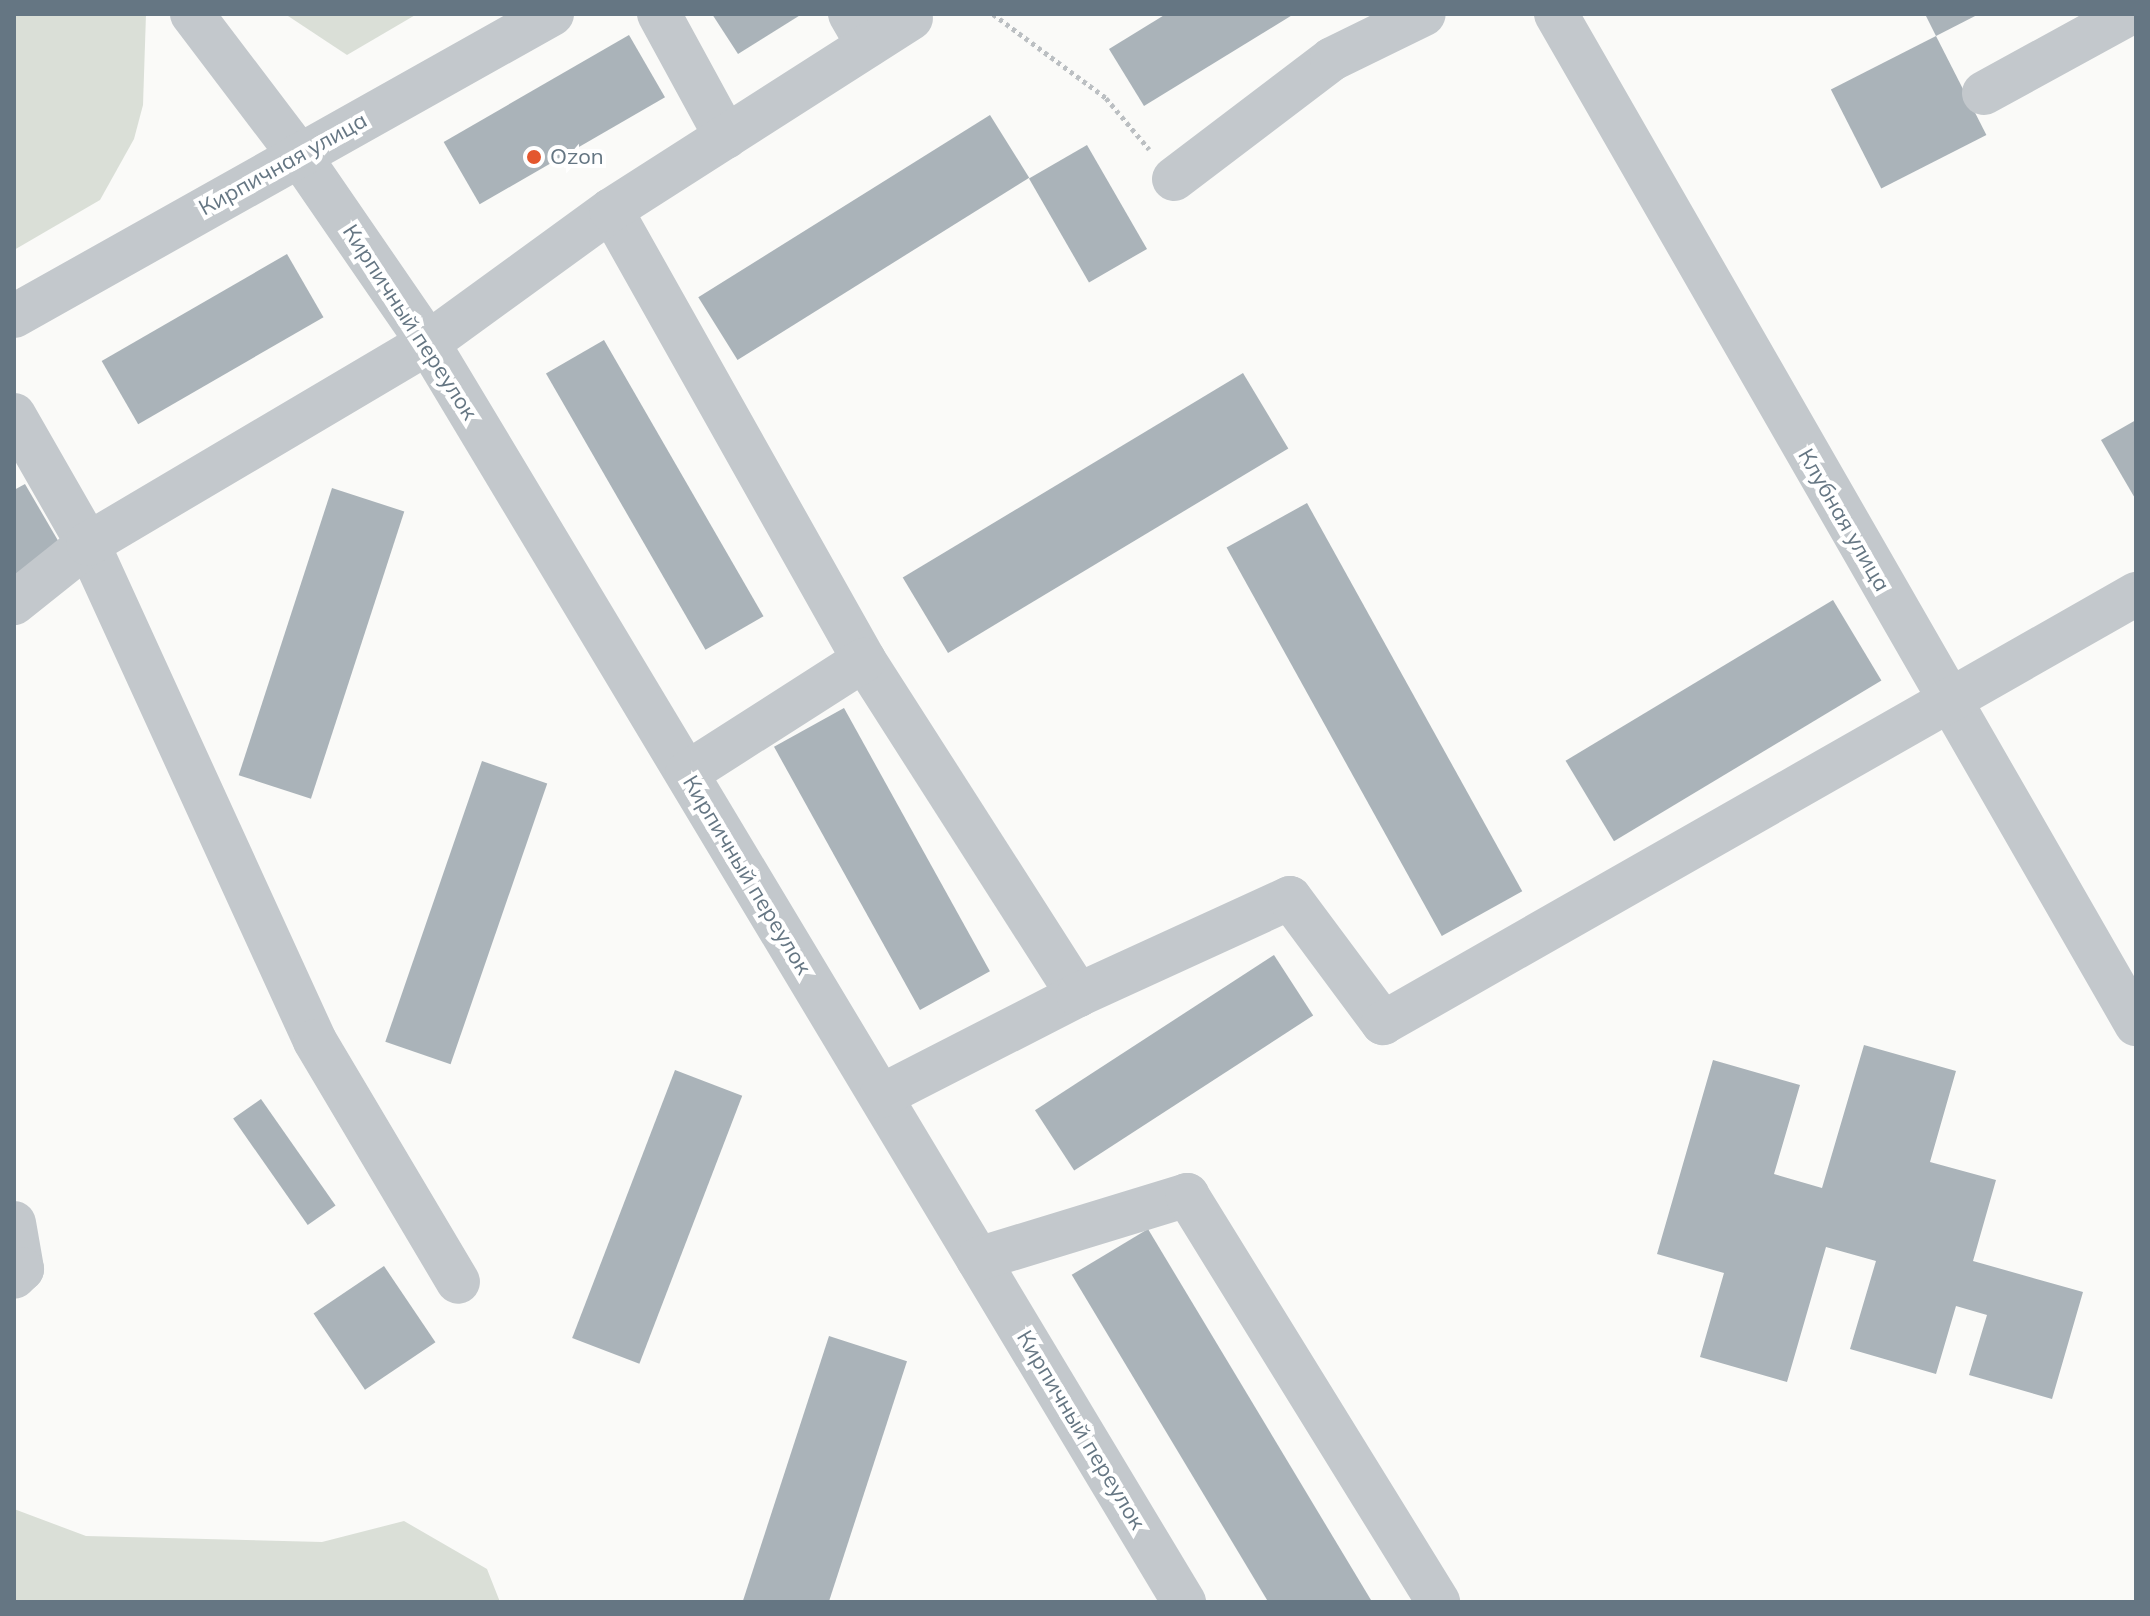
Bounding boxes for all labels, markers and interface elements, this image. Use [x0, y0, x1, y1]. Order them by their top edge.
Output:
street label: Кирпичная улица [194, 107, 372, 221]
place label: Ozon [550, 144, 604, 170]
marker: Ozon [525, 148, 543, 166]
street label: Кирпичный переулок [337, 219, 483, 425]
street label: Клубная улица [1792, 444, 1896, 596]
street label: Кирпичный переулок [677, 771, 817, 979]
street label: Кирпичный переулок [1011, 1326, 1151, 1534]

